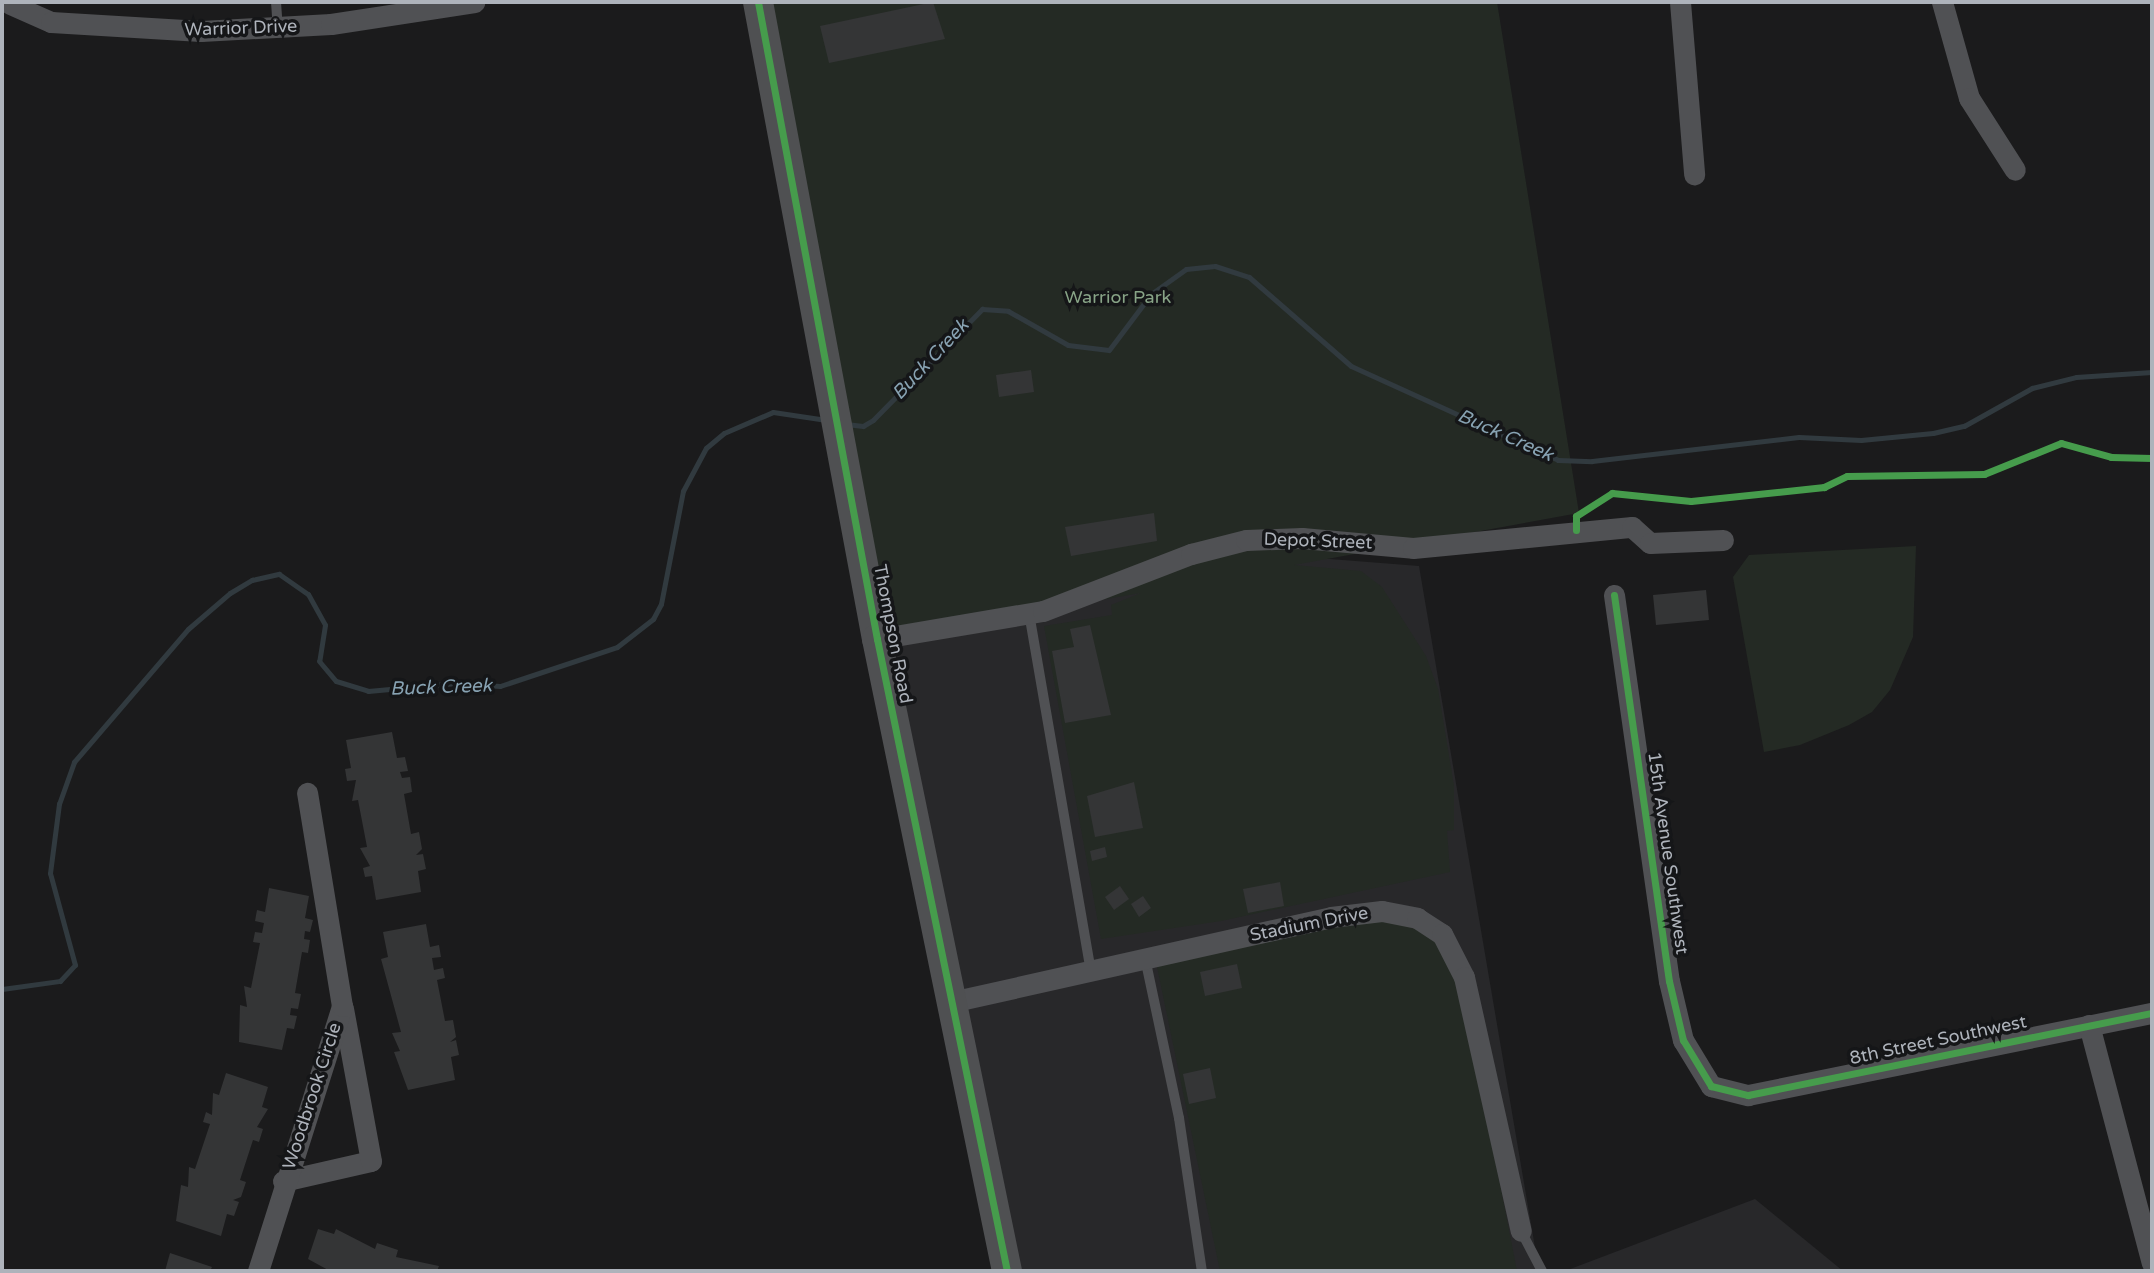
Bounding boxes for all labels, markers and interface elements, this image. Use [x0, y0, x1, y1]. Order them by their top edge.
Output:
street label: Warrior Drive [184, 15, 298, 41]
park label: Warrior Park [1065, 286, 1171, 308]
water label: Buck Creek [888, 315, 974, 405]
water label: Buck Creek [1454, 405, 1556, 467]
street label: Depot Street [1263, 528, 1373, 554]
street label: Thompson Road [869, 563, 917, 705]
water label: Buck Creek [390, 675, 492, 701]
street label: 15th Avenue Southwest [1643, 750, 1693, 956]
street label: Stadium Drive [1248, 902, 1370, 946]
street label: 8th Street Southwest [1848, 1011, 2028, 1069]
street label: Woodbrook Circle [278, 1020, 346, 1172]

